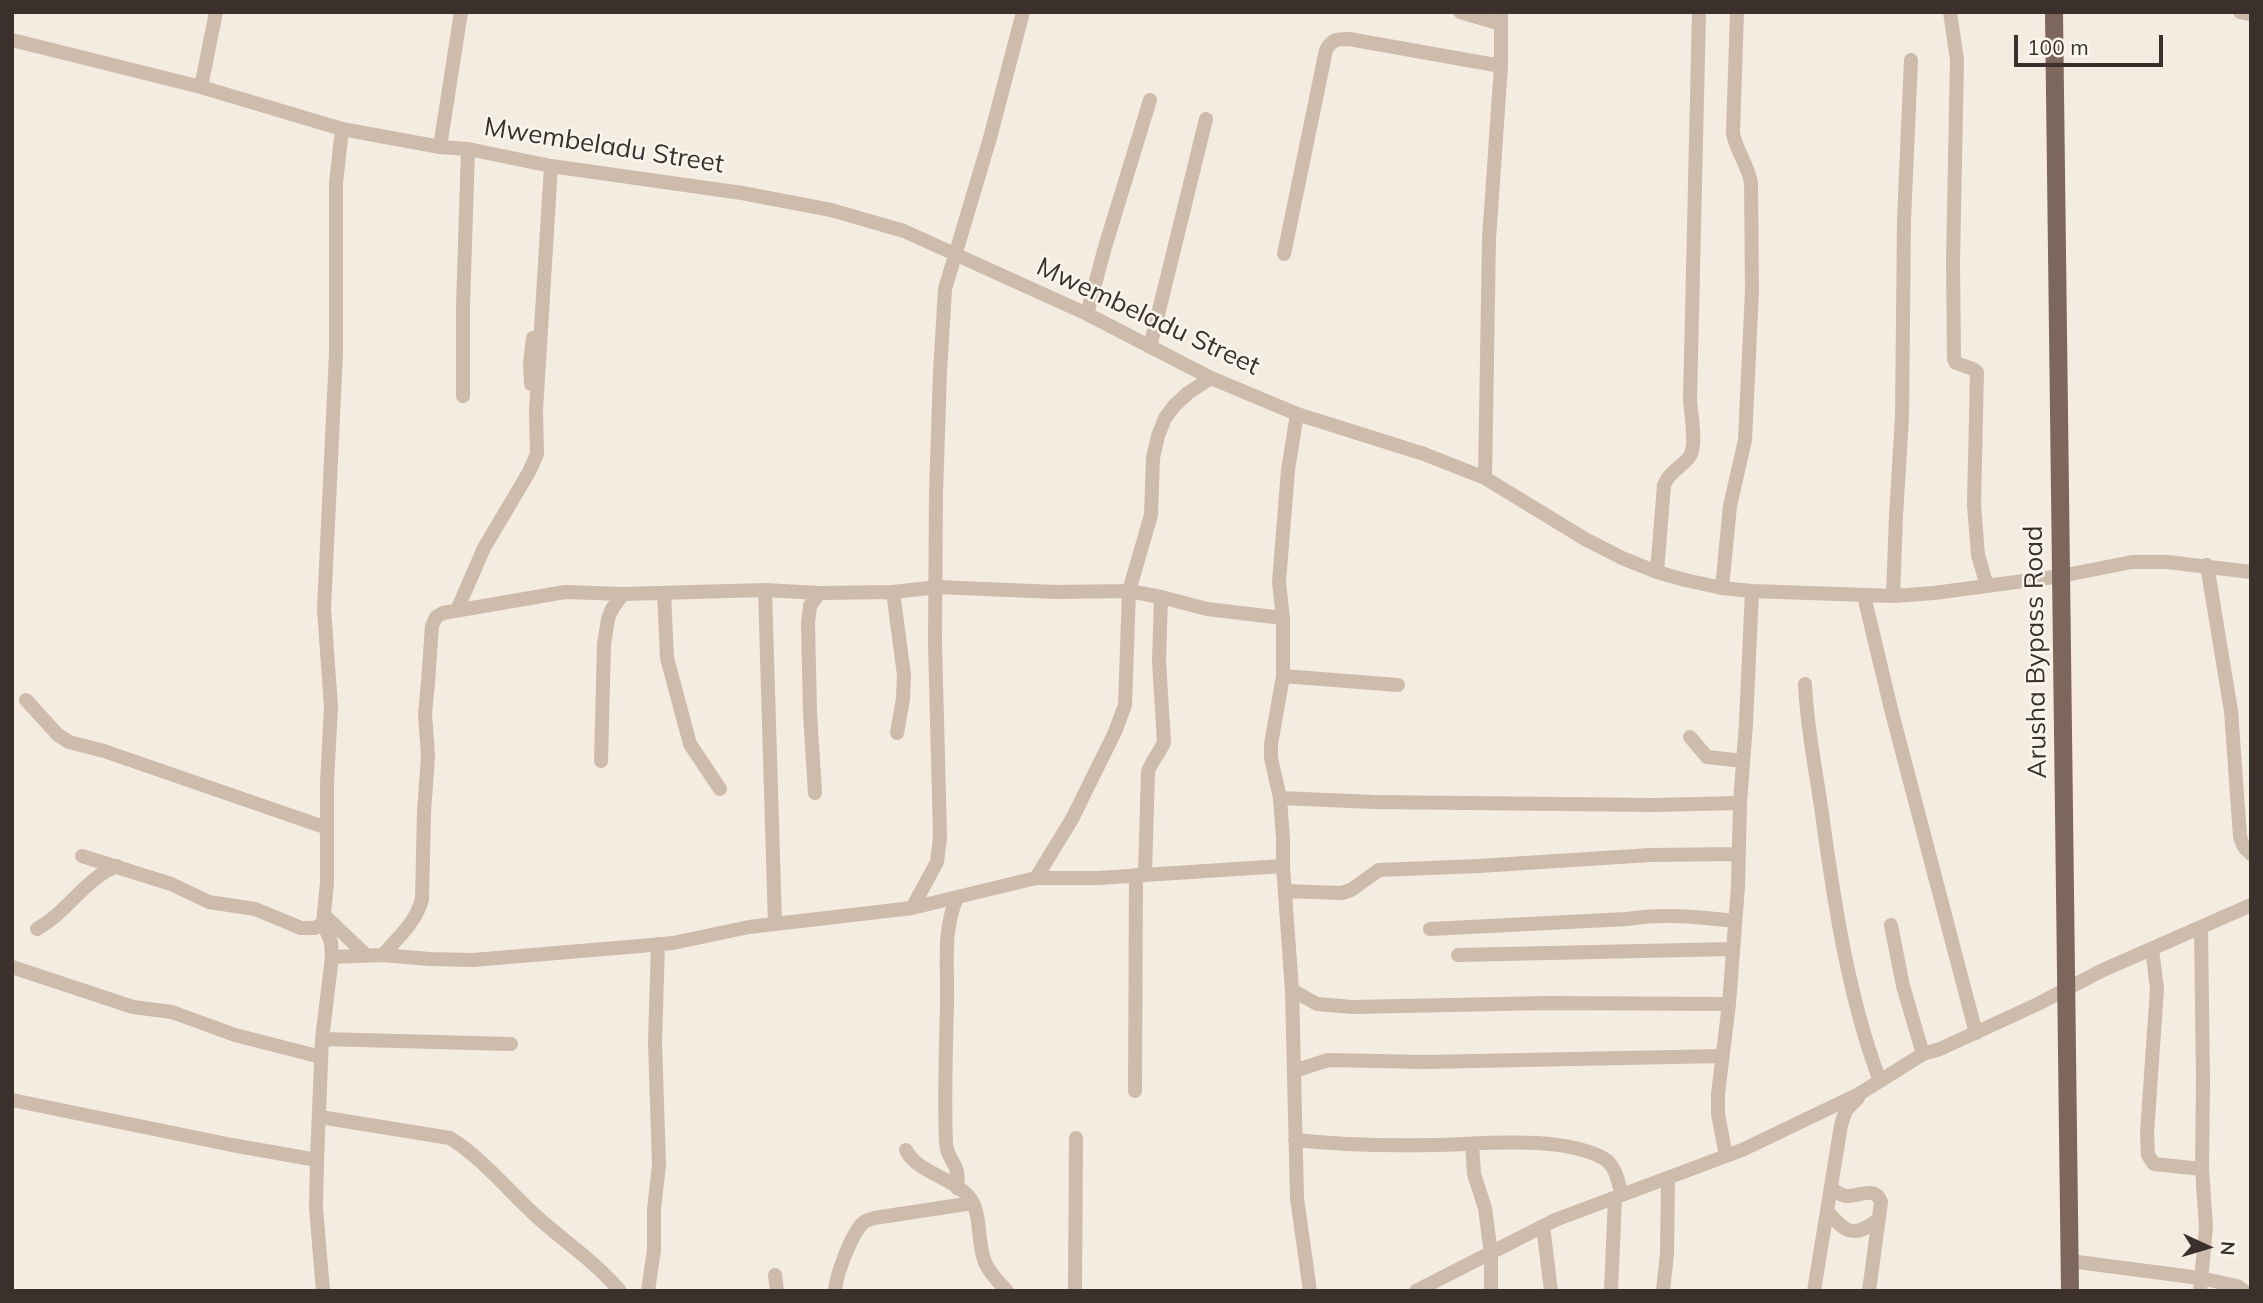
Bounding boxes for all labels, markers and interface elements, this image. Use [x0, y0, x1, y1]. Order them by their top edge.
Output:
scale bar [2018, 21, 2167, 65]
text: 100 m [2027, 34, 2089, 60]
street label: Mwembeladu Street [482, 112, 726, 180]
street label: Mwembeladu Street [1032, 252, 1264, 382]
street label: Arusha Bypass Road [2018, 525, 2054, 779]
north arrow [2172, 1212, 2242, 1282]
text: N [2215, 1240, 2240, 1256]

